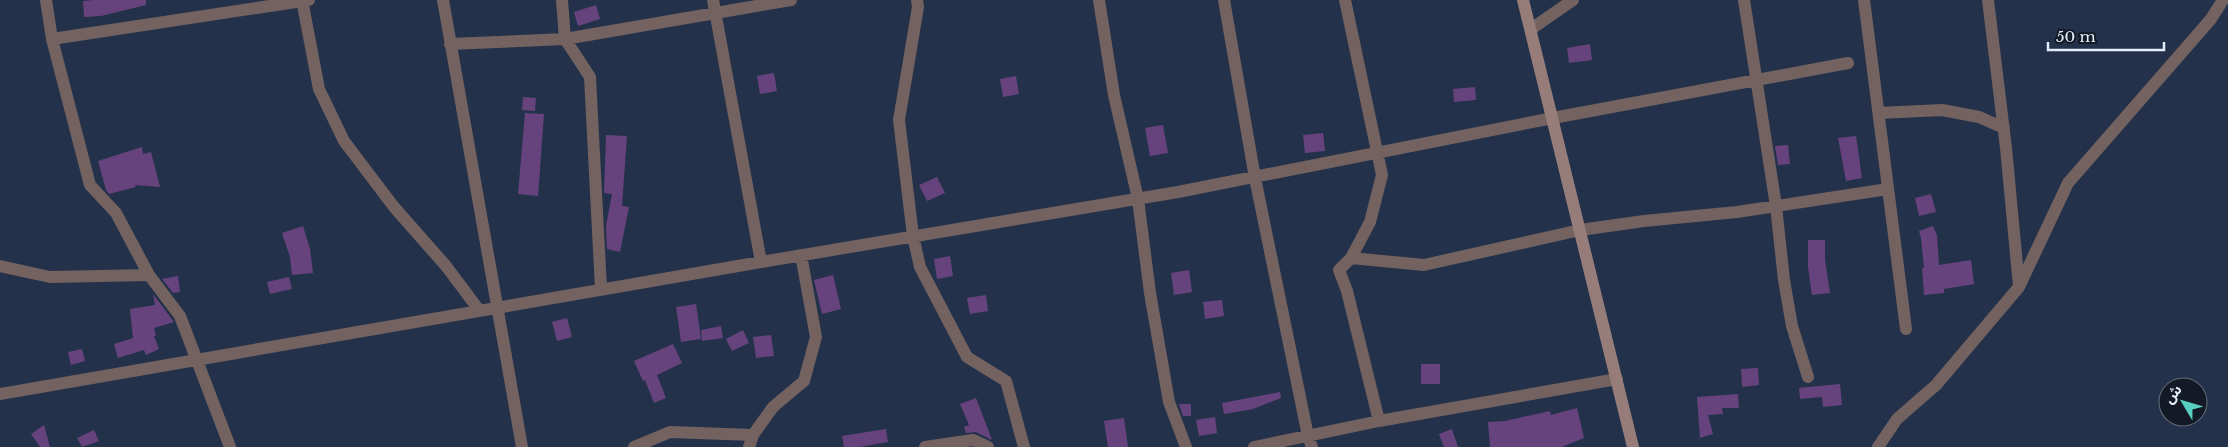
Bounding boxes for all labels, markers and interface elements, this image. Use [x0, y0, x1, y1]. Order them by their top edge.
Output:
scale bar [2048, 20, 2164, 52]
text: 50 m [2056, 27, 2096, 46]
north arrow [2158, 377, 2208, 427]
text: ش [2160, 381, 2186, 407]

